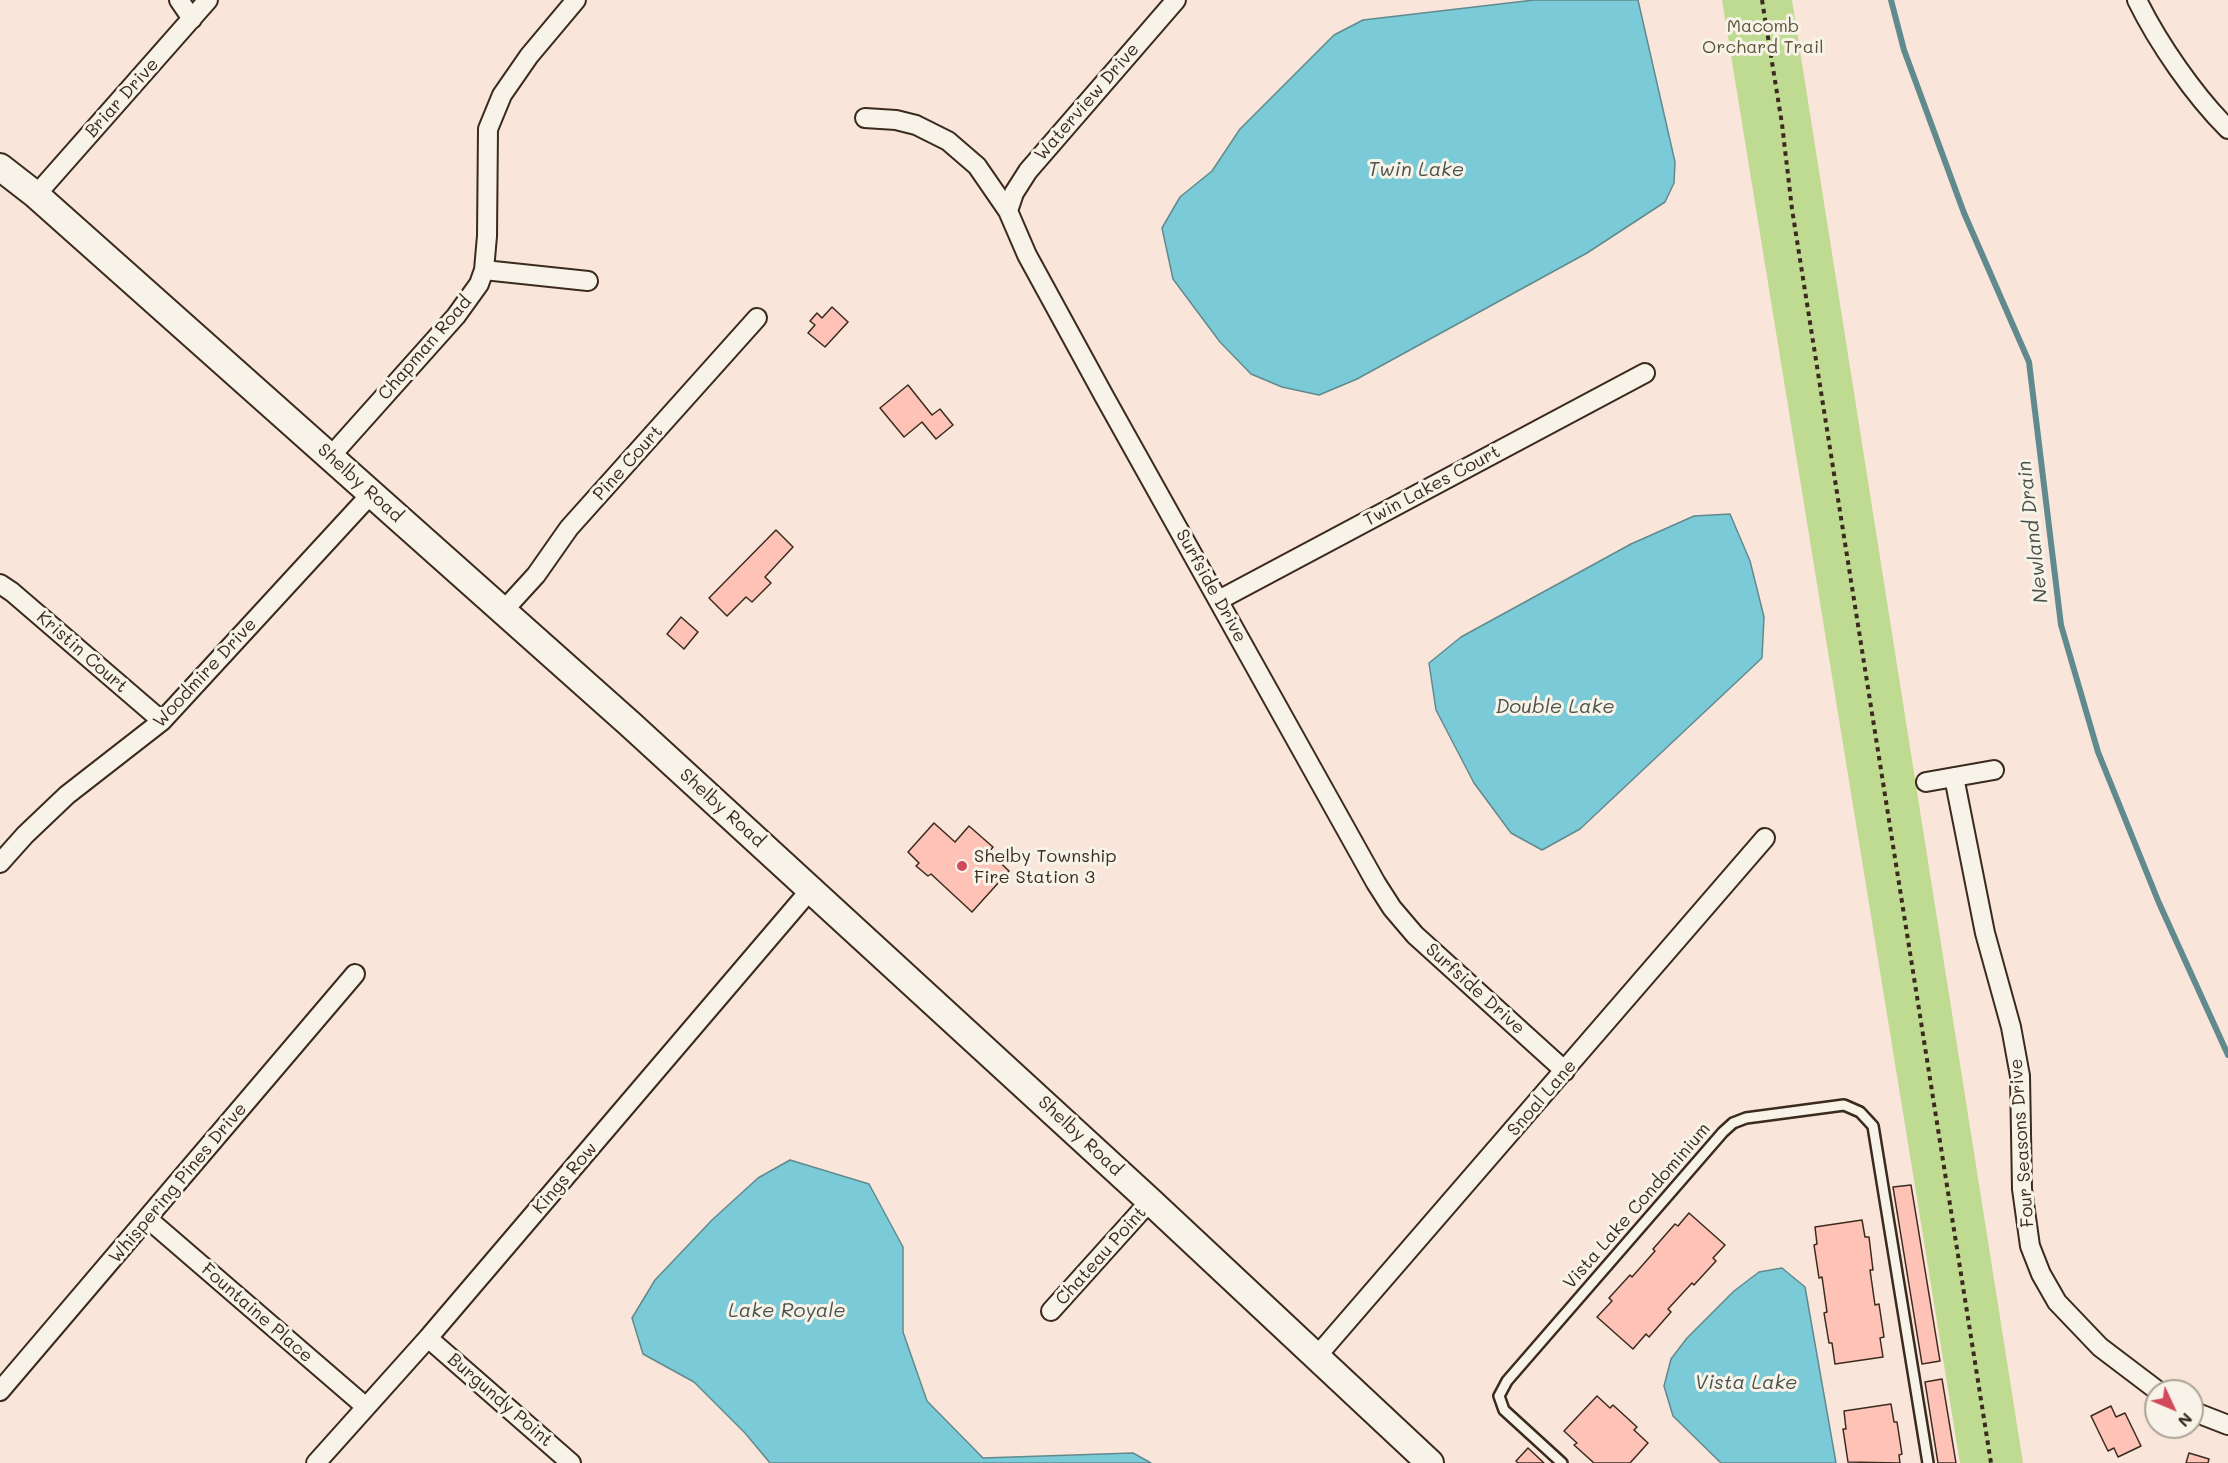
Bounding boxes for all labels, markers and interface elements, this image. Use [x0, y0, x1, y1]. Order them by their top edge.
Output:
park label: Macomb Orchard Trail [1702, 15, 1824, 57]
street label: Waterview Drive [1030, 39, 1144, 165]
street label: Briar Drive [81, 54, 163, 142]
water label: Twin Lake [1368, 158, 1464, 182]
street label: Chapman Road [374, 291, 476, 405]
street label: Pine Court [589, 421, 667, 505]
street label: Shelby Road [313, 439, 407, 527]
street label: Twin Lakes Court [1360, 441, 1504, 531]
water label: Newland Drain [2012, 459, 2054, 605]
street label: Surfside Drive [1171, 526, 1251, 646]
street label: Kristin Court [32, 607, 132, 697]
street label: Woodmire Drive [149, 614, 261, 732]
water label: Double Lake [1495, 695, 1615, 719]
street label: Shelby Road [675, 764, 769, 852]
place label: Shelby Township Fire Station 3 [974, 845, 1117, 888]
marker: Shelby Township Fire Station 3 [955, 859, 969, 873]
street label: Surfside Drive [1421, 939, 1529, 1039]
street label: Snoal Lane [1503, 1055, 1581, 1141]
street label: Four Seasons Drive [2005, 1058, 2039, 1228]
street label: Shelby Road [1033, 1091, 1127, 1181]
street label: Whispering Pines Drive [105, 1098, 251, 1268]
street label: Vista Lake Condominium [1559, 1119, 1715, 1293]
street label: Kings Row [528, 1138, 602, 1218]
street label: Chateau Point [1051, 1202, 1151, 1310]
street label: Fountaine Place [197, 1259, 317, 1367]
water label: Lake Royale [728, 1299, 846, 1323]
street label: Burgundy Point [443, 1349, 557, 1451]
water label: Vista Lake [1695, 1371, 1797, 1395]
north arrow [2144, 1379, 2204, 1439]
text: N [2174, 1409, 2198, 1432]

